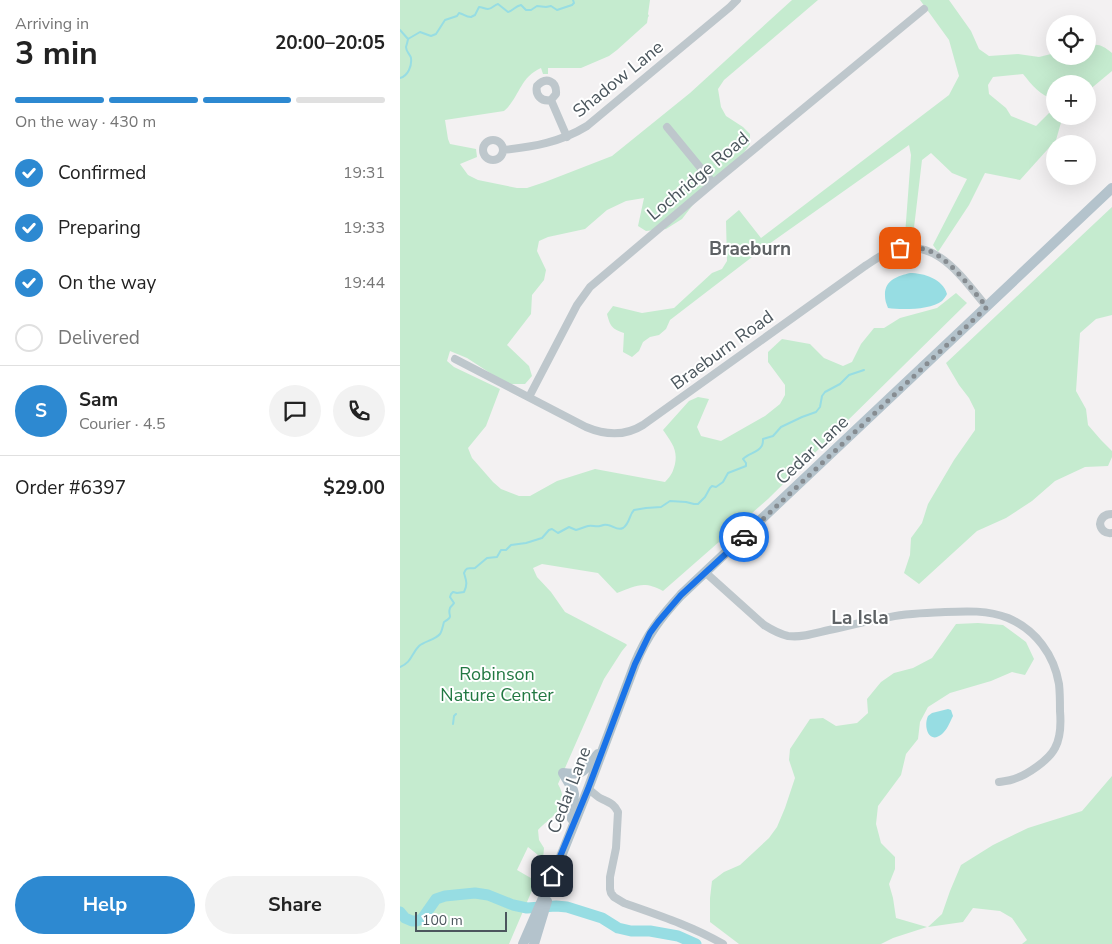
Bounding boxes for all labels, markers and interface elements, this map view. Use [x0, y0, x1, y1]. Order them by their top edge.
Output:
text: Arriving in [15, 13, 89, 35]
map controls [1046, 15, 1096, 185]
button: locate [1046, 15, 1096, 65]
text: 20:00–20:05 [275, 30, 385, 56]
text: 3 min [15, 32, 98, 75]
street label: Shadow Lane [568, 35, 668, 123]
button: + [1046, 75, 1096, 125]
text: On the way · 430 m [15, 111, 156, 133]
street label: Lochridge Road [642, 126, 754, 226]
button: − [1046, 135, 1096, 185]
icon: check [15, 159, 43, 187]
text: Confirmed [58, 160, 146, 186]
text: 19:31 [343, 162, 385, 184]
icon: check [15, 214, 43, 242]
text: Preparing [58, 215, 141, 241]
text: 19:33 [343, 217, 385, 239]
pin [879, 227, 921, 269]
icon: bag [886, 234, 914, 262]
district label: Braeburn [709, 236, 791, 262]
icon: check [15, 269, 43, 297]
text: On the way [58, 270, 156, 296]
text: 19:44 [343, 272, 385, 294]
street label: Braeburn Road [666, 305, 778, 395]
text: Delivered [58, 325, 140, 351]
button: chat [269, 385, 321, 437]
button: phone [333, 385, 385, 437]
text: Sam [79, 387, 118, 413]
text: S [35, 398, 47, 424]
street label: Cedar Lane [770, 410, 854, 490]
text: Courier · 4.5 [79, 413, 165, 435]
text: Order #6397 [15, 475, 126, 501]
text: $29.00 [323, 475, 385, 501]
courier [719, 512, 769, 562]
icon: car [730, 523, 758, 551]
district label: La Isla [831, 605, 889, 631]
park label: Robinson Nature Center [440, 662, 554, 707]
street label: Cedar Lane [541, 743, 597, 837]
pin [531, 855, 573, 897]
icon: home [538, 862, 566, 890]
button: Help [15, 876, 195, 934]
button: Share [205, 876, 385, 934]
scale bar [415, 909, 508, 932]
text: 100 m [422, 911, 463, 930]

